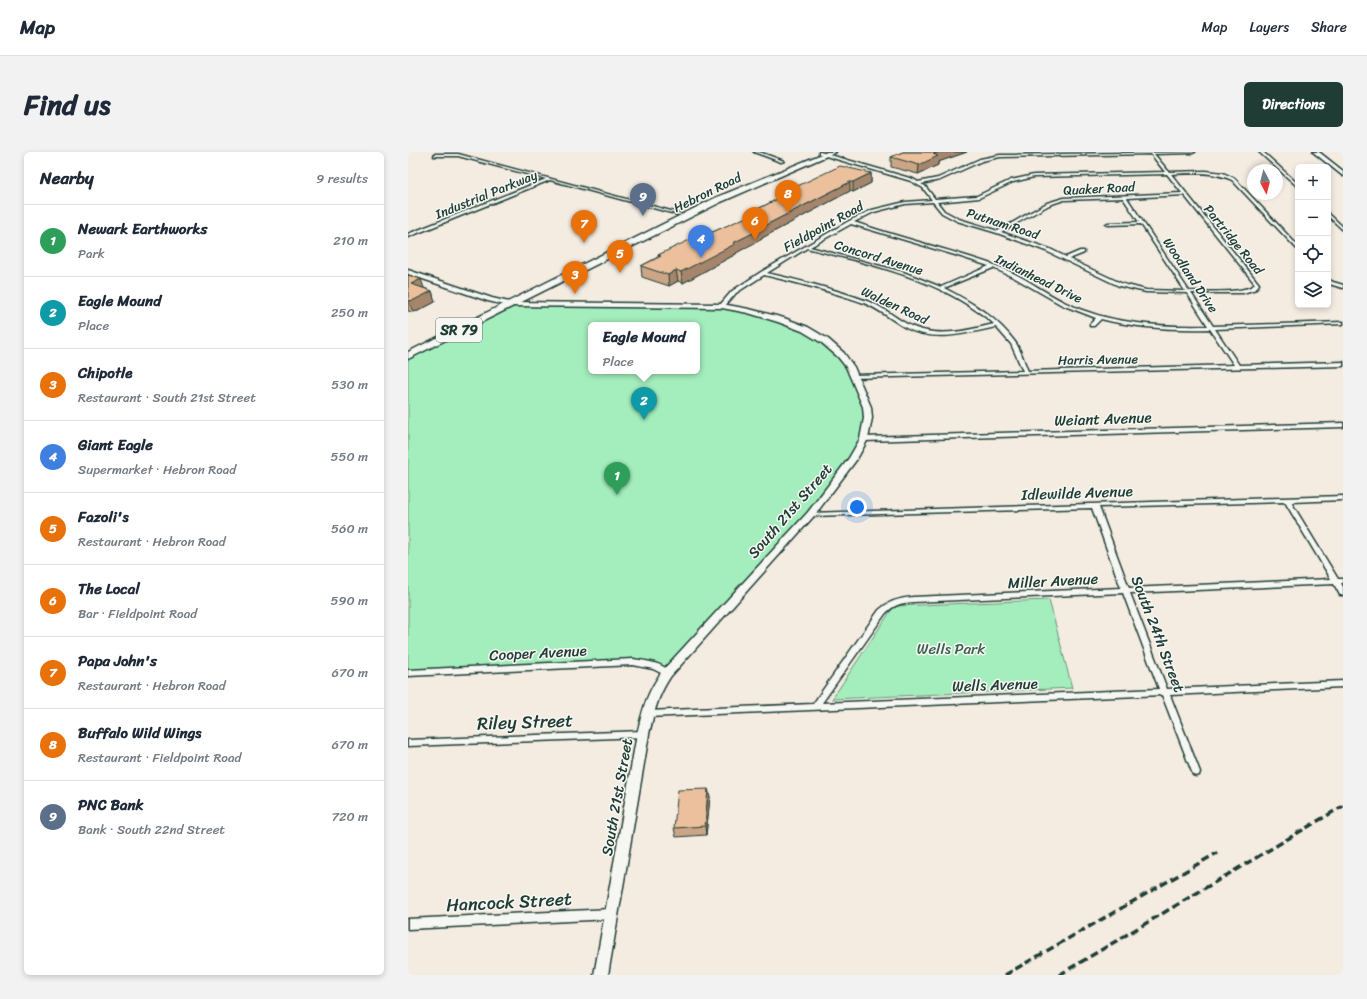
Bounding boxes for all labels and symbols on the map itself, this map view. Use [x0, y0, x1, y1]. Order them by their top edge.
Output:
street label: Industrial Parkway [431, 163, 541, 226]
north arrow [1247, 164, 1283, 200]
street label: Hebron Road [669, 166, 746, 219]
street label: Quaker Road [1063, 175, 1137, 202]
pin: 8 [775, 180, 801, 213]
pin: 9 [630, 183, 656, 216]
street label: Fieldpoint Road [779, 194, 869, 258]
street label: Partridge Road [1198, 199, 1270, 281]
street label: Putnam Road [964, 201, 1043, 246]
pin: 6 [742, 207, 768, 240]
pin: 7 [571, 210, 597, 243]
pin: 4 [688, 225, 714, 258]
street label: Concord Avenue [832, 233, 926, 282]
street label: Woodland Drive [1157, 233, 1225, 318]
pin: 5 [607, 240, 633, 273]
street label: Indianhead Drive [990, 247, 1087, 310]
pin: 3 [562, 261, 588, 294]
street label: Walden Road [857, 280, 933, 332]
road number: SR 79 [436, 318, 482, 342]
street label: Harris Avenue [1058, 347, 1139, 372]
pin: 2 [631, 387, 657, 420]
street label: Weiant Avenue [1054, 404, 1152, 434]
street label: South 21st Street [741, 457, 839, 565]
pin: 1 [604, 462, 630, 495]
street label: Idlewilde Avenue [1020, 478, 1133, 508]
your location [847, 497, 867, 517]
street label: Miller Avenue [1007, 566, 1099, 596]
street label: South 24th Street [1124, 572, 1192, 697]
park label: Wells Park [917, 636, 985, 662]
street label: Cooper Avenue [489, 637, 587, 669]
street label: Wells Avenue [952, 671, 1038, 699]
street label: Riley Street [476, 704, 574, 740]
street label: South 21st Street [594, 736, 640, 858]
street label: Hancock Street [445, 883, 573, 921]

